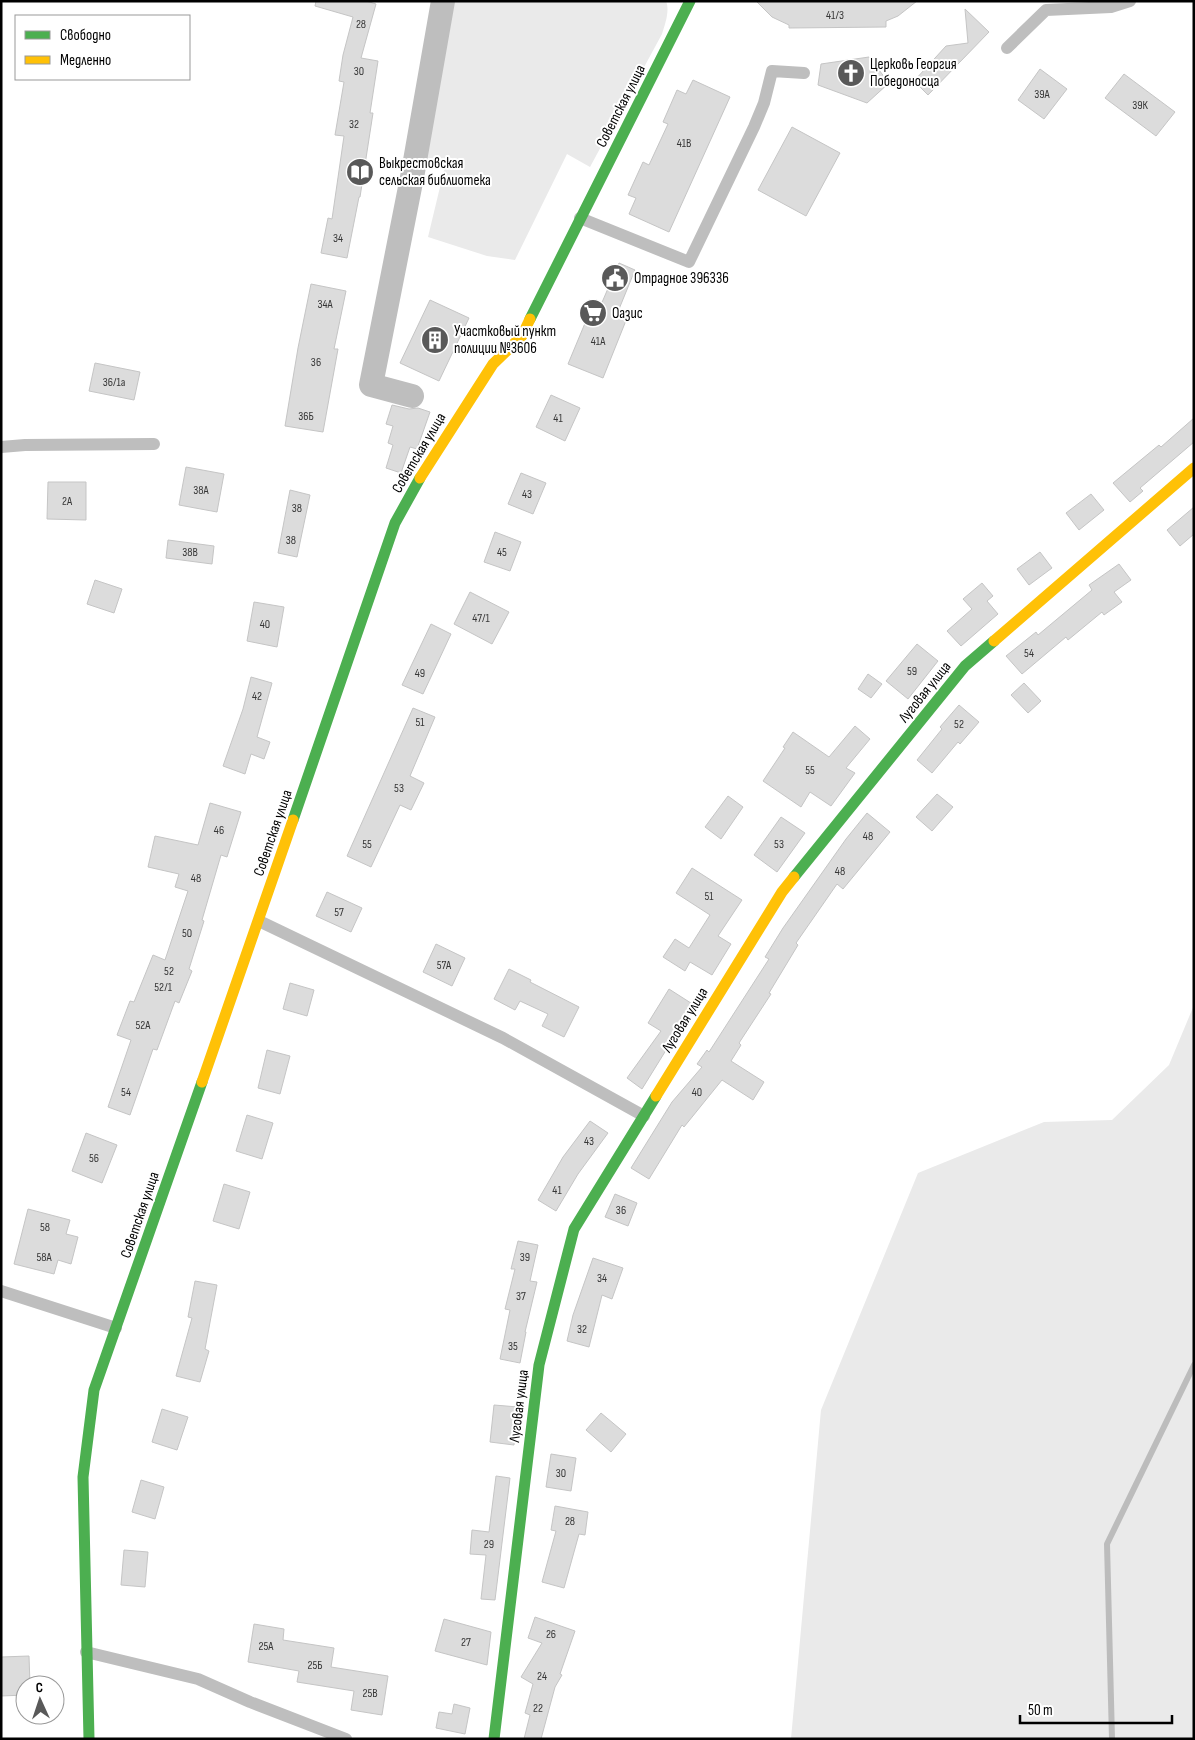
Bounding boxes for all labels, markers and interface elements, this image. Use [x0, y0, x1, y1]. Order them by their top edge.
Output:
house number: 41/3 [826, 8, 844, 23]
legend [15, 15, 190, 80]
house number: 28 [356, 17, 366, 32]
text: Свободно [60, 26, 111, 45]
text: Медленно [60, 51, 111, 70]
place label: Церковь Георгия Победоносца [870, 55, 957, 91]
church icon: Церковь Георгия Победоносца [836, 58, 866, 88]
street label: Советская улица [592, 61, 650, 150]
house number: 30 [354, 64, 364, 79]
house number: 39А [1034, 87, 1051, 102]
house number: 39К [1132, 98, 1148, 113]
house number: 32 [349, 117, 359, 132]
house number: 41В [677, 136, 691, 151]
place label: Выкрестовская сельская библиотека [379, 154, 491, 190]
library icon: Выкрестовская сельская библиотека [345, 157, 375, 187]
house number: 34 [333, 231, 343, 246]
public building icon: Отрадное 396336 [600, 263, 630, 293]
place label: Отрадное 396336 [634, 269, 729, 288]
house number: 34А [317, 297, 333, 312]
supermarket icon: Оазис [578, 298, 608, 328]
place label: Оазис [612, 304, 643, 323]
place label: Участковый пункт полиции №3606 [454, 322, 556, 358]
building icon: Участковый пункт полиции №3606 [420, 325, 450, 355]
house number: 41А [591, 334, 606, 349]
house number: 36 [311, 355, 321, 370]
house number: 36/1а [103, 375, 126, 390]
house number: 36Б [298, 409, 314, 424]
street label: Советская улица [388, 409, 450, 497]
house number: 41 [553, 411, 563, 426]
house number: 38А [193, 483, 210, 498]
house number: 43 [522, 487, 532, 502]
house number: 2А [62, 494, 73, 509]
house number: 38 [292, 501, 302, 516]
house number: 38 [286, 533, 296, 548]
house number: 38В [182, 545, 198, 560]
house number: 45 [497, 545, 507, 560]
house number: 47/1 [472, 611, 490, 626]
house number: 40 [260, 617, 270, 632]
house number: 54 [1024, 646, 1034, 661]
street label: Луговая улица [894, 657, 956, 727]
house number: 59 [907, 664, 917, 679]
house number: 49 [415, 666, 425, 681]
house number: 42 [252, 689, 262, 704]
house number: 51 [415, 715, 425, 730]
house number: 52 [954, 717, 964, 732]
house number: 55 [805, 763, 815, 778]
house number: 53 [394, 781, 404, 796]
street label: Советская улица [249, 787, 297, 879]
house number: 46 [214, 823, 224, 838]
house number: 48 [863, 829, 873, 844]
house number: 55 [362, 837, 372, 852]
house number: 53 [774, 837, 784, 852]
house number: 48 [835, 864, 845, 879]
house number: 48 [191, 871, 201, 886]
house number: 51 [704, 889, 714, 904]
house number: 57 [334, 905, 344, 920]
house number: 50 [182, 926, 192, 941]
house number: 57А [437, 958, 452, 973]
house number: 52 [164, 964, 174, 979]
house number: 52/1 [154, 980, 173, 995]
street label: Луговая улица [657, 984, 713, 1057]
house number: 52А [136, 1018, 151, 1033]
house number: 54 [121, 1085, 131, 1100]
house number: 40 [692, 1085, 702, 1100]
house number: 43 [584, 1134, 594, 1149]
house number: 56 [89, 1151, 99, 1166]
street label: Советская улица [116, 1169, 164, 1261]
house number: 41 [552, 1183, 562, 1198]
house number: 36 [616, 1203, 626, 1218]
house number: 58 [40, 1220, 50, 1235]
house number: 58А [36, 1250, 52, 1265]
house number: 39 [520, 1250, 530, 1265]
house number: 34 [597, 1271, 607, 1286]
house number: 37 [516, 1289, 526, 1304]
house number: 32 [577, 1322, 587, 1337]
house number: 35 [508, 1339, 518, 1354]
street label: Луговая улица [505, 1368, 533, 1444]
house number: 30 [556, 1466, 566, 1481]
house number: 28 [565, 1514, 575, 1529]
house number: 29 [484, 1537, 494, 1552]
house number: 26 [546, 1627, 556, 1642]
house number: 27 [461, 1635, 471, 1650]
house number: 25А [259, 1639, 274, 1654]
house number: 25Б [307, 1658, 323, 1673]
house number: 24 [537, 1669, 547, 1684]
north arrow [15, 1675, 65, 1725]
text: С [35, 1679, 43, 1696]
house number: 25В [362, 1686, 378, 1701]
scale bar [1020, 1692, 1172, 1724]
house number: 22 [533, 1701, 543, 1716]
text: 50 m [1028, 1701, 1053, 1720]

